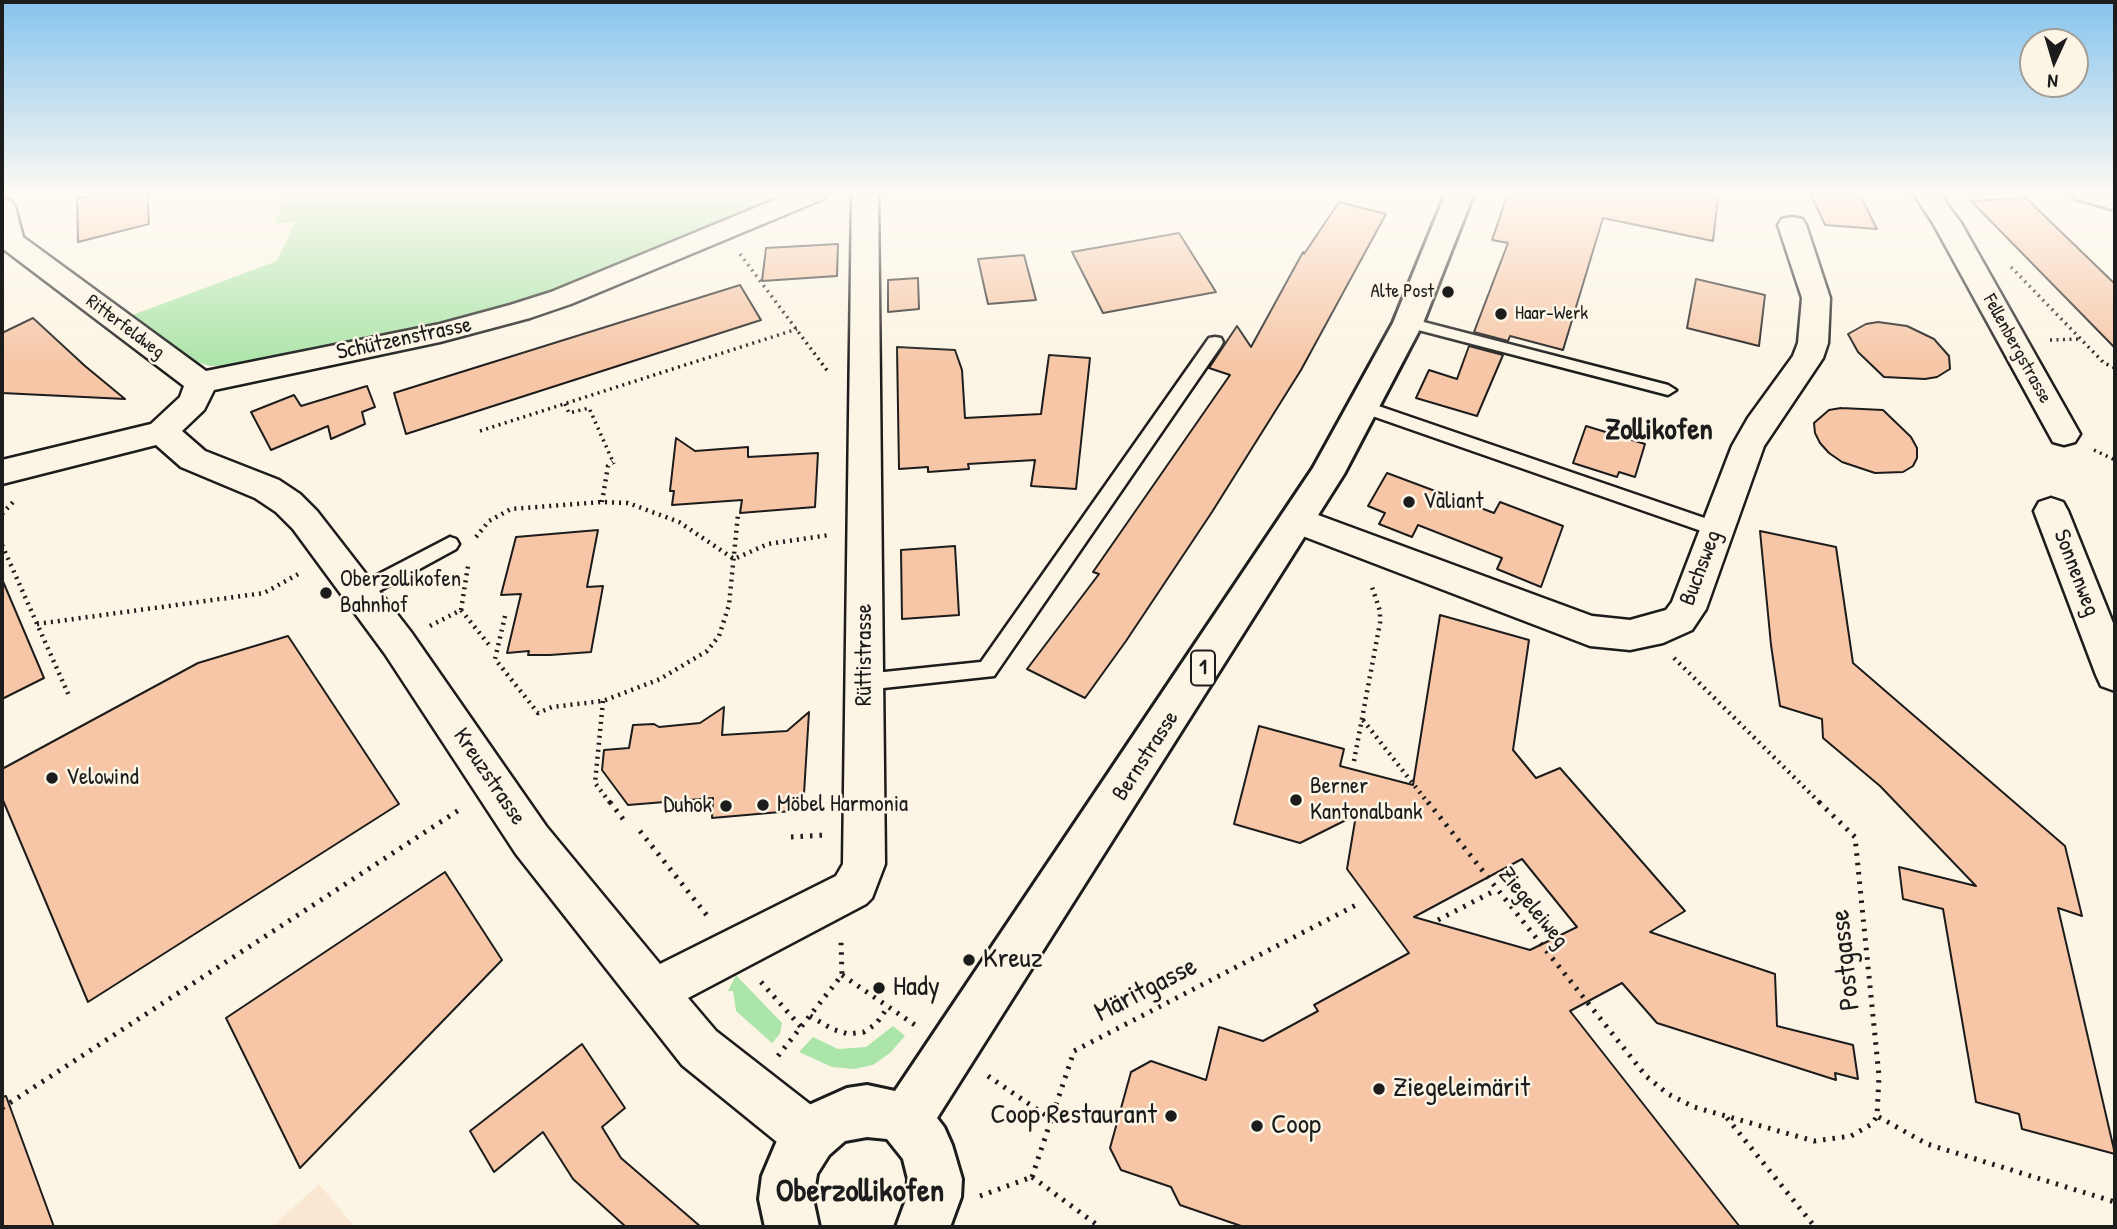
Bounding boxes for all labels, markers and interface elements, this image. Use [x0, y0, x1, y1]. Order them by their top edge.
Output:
north arrow [2019, 28, 2089, 98]
text: N [2047, 69, 2059, 95]
place label: Alte Post [1371, 281, 1434, 303]
marker: Alte Post [1440, 284, 1456, 300]
street label: Ritterfeldweg [81, 290, 169, 364]
street label: Fellenbergstrasse [1978, 291, 2056, 407]
place label: Haar-Werk [1515, 303, 1588, 325]
marker: Haar-Werk [1493, 306, 1509, 322]
street label: Schützenstrasse [334, 311, 474, 367]
district label: Zollikofen [1605, 413, 1713, 449]
place label: Valiant [1423, 488, 1484, 516]
marker: Valiant [1401, 494, 1417, 510]
street label: Buchsweg [1674, 526, 1728, 610]
street label: Sonnenweg [2047, 526, 2105, 620]
place label: Oberzollikofen Bahnhof [340, 566, 461, 620]
marker: Oberzollikofen Bahnhof [318, 585, 334, 601]
street label: Rüttistrasse [851, 604, 879, 706]
road number: 1 [1191, 650, 1215, 686]
street label: Bernstrasse [1107, 706, 1185, 806]
street label: Kreuzstrasse [447, 723, 531, 831]
place label: Velowind [66, 764, 139, 792]
marker: Velowind [44, 770, 60, 786]
place label: Berner Kantonalbank [1310, 773, 1423, 827]
place label: Möbel Harmonia [777, 791, 908, 819]
place label: Duhok [663, 792, 712, 820]
marker: Berner Kantonalbank [1288, 792, 1304, 808]
marker: Möbel Harmonia [755, 797, 771, 813]
marker: Duhok [718, 798, 734, 814]
street label: Ziegeleiweg [1492, 862, 1574, 954]
street label: Postgasse [1824, 908, 1868, 1012]
place label: Kreuz [983, 943, 1043, 977]
street label: Märitgasse [1089, 950, 1203, 1030]
marker: Kreuz [961, 952, 977, 968]
place label: Hady [893, 971, 940, 1005]
marker: Hady [871, 980, 887, 996]
place label: Ziegeleimärit [1393, 1072, 1530, 1106]
marker: Ziegeleimärit [1371, 1081, 1387, 1097]
place label: Coop Restaurant [990, 1099, 1157, 1133]
marker: Coop Restaurant [1163, 1108, 1179, 1124]
place label: Coop [1271, 1109, 1321, 1143]
marker: Coop [1249, 1118, 1265, 1134]
district label: Oberzollikofen [776, 1173, 944, 1211]

